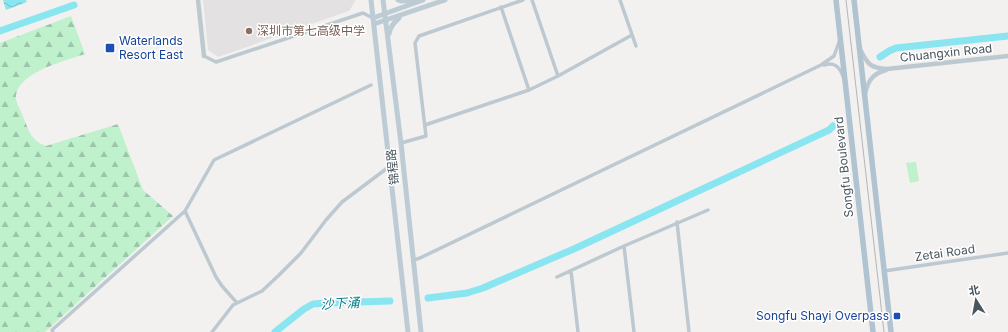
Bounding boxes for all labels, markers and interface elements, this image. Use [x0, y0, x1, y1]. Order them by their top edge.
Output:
place label: 深圳市第七高级中学 [257, 23, 365, 38]
marker: 深圳市第七高级中学 [244, 26, 254, 36]
place label: Waterlands Resort East [119, 33, 183, 62]
street label: Chuangxin Road [899, 40, 993, 65]
marker: Waterlands Resort East [104, 42, 116, 54]
street label: Songfu Boulevard [831, 116, 856, 218]
street label: 锦程路 [383, 148, 402, 186]
street label: Zetai Road [914, 241, 976, 264]
north arrow [956, 280, 996, 320]
text: 北 [967, 282, 981, 298]
water label: 沙下涌 [320, 294, 362, 312]
place label: Songfu Shayi Overpass [756, 308, 889, 323]
marker: Songfu Shayi Overpass [892, 311, 902, 321]

